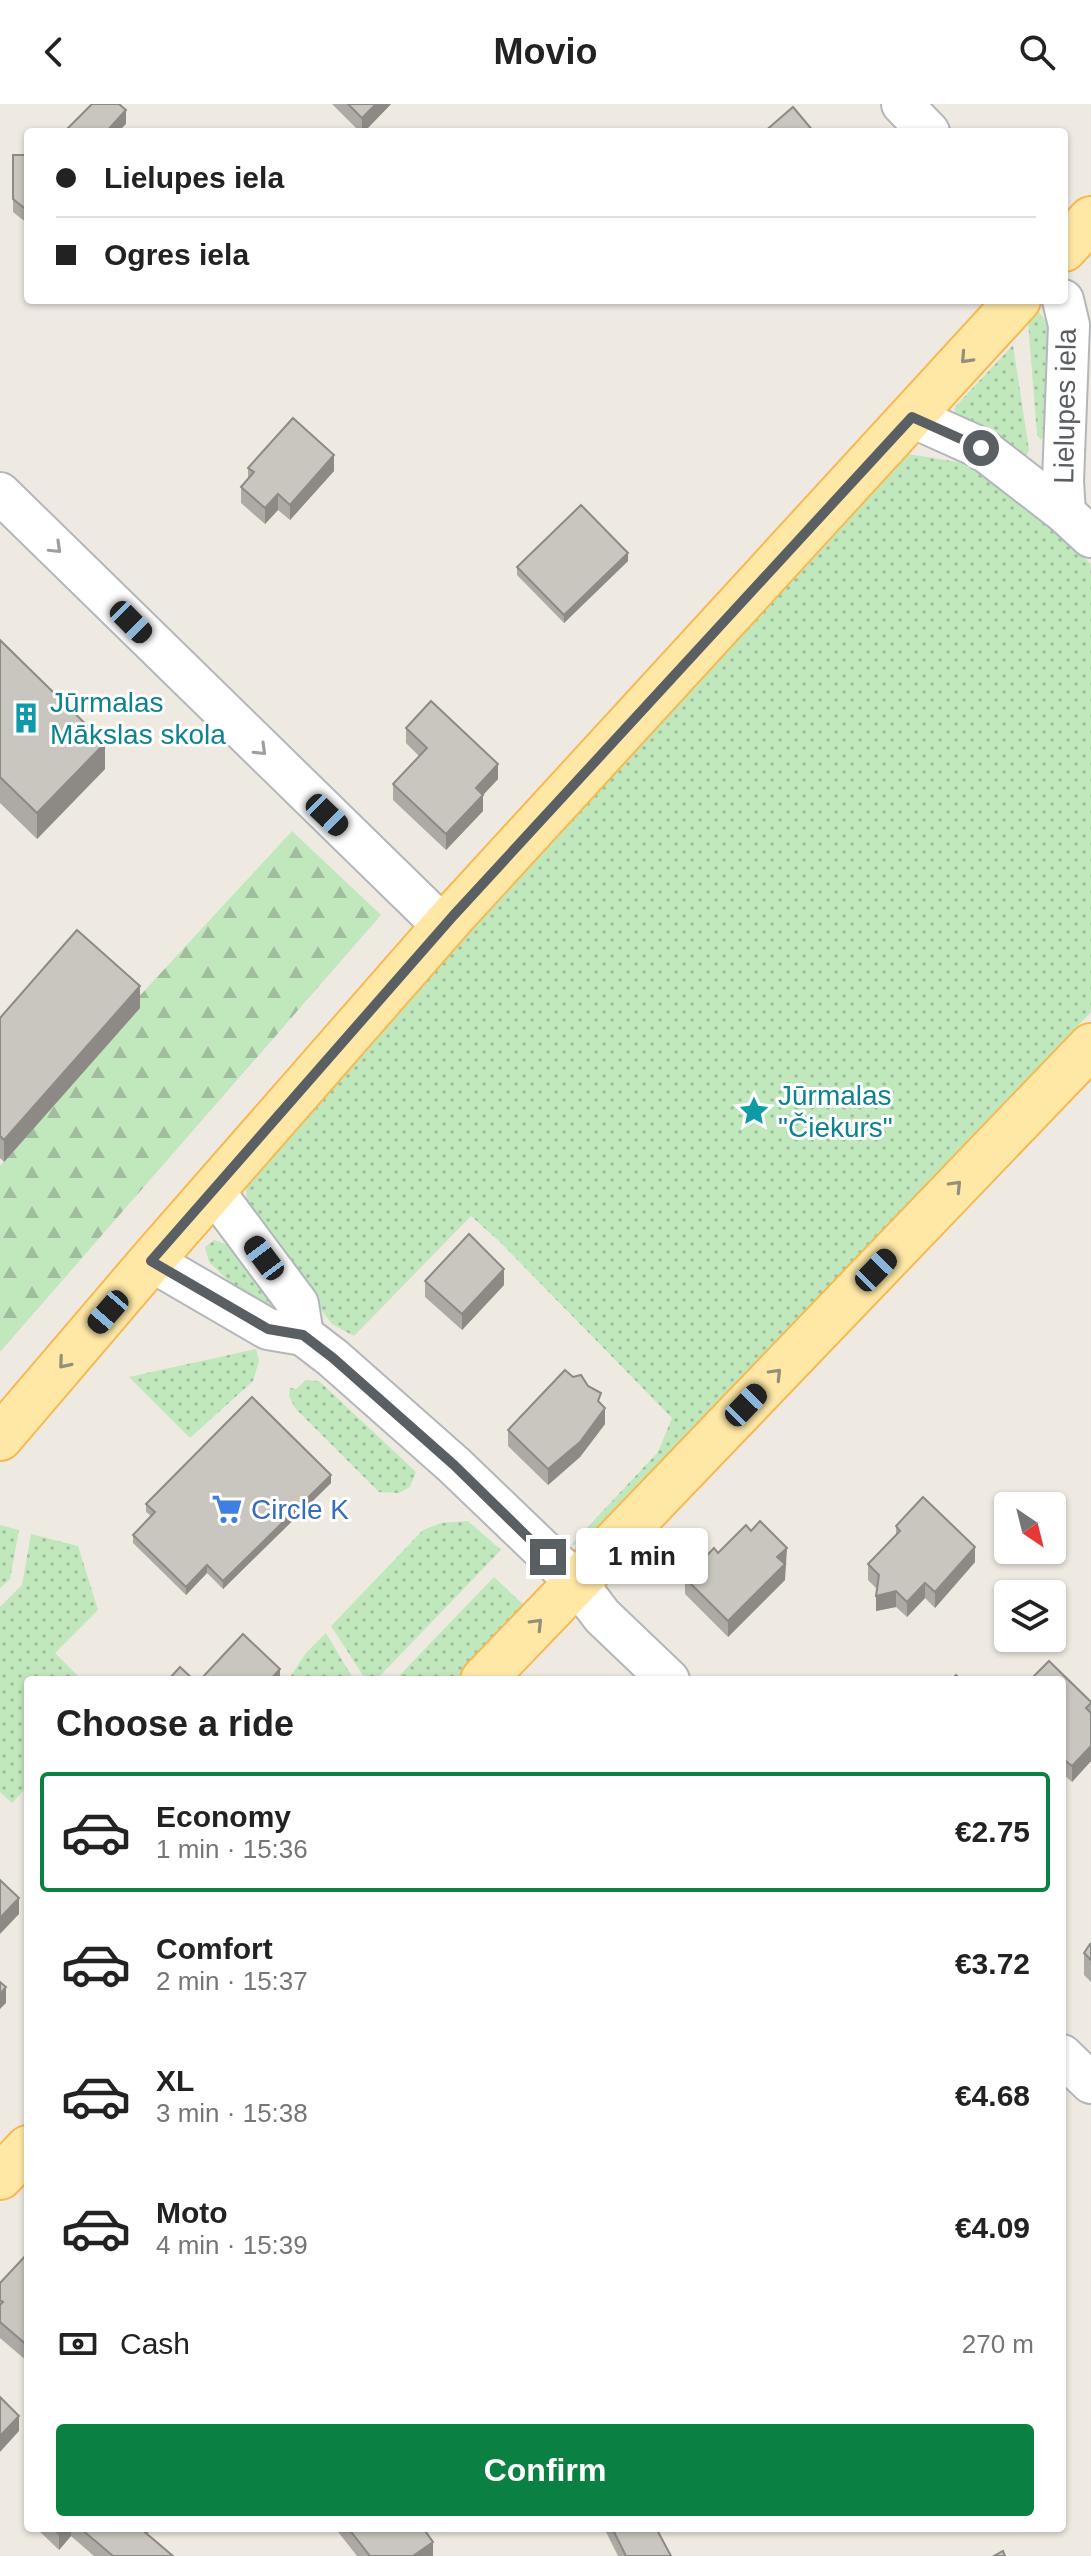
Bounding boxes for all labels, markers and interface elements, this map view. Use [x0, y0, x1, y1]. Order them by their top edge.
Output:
icon: back [32, 30, 76, 74]
icon: search [1015, 30, 1059, 74]
text: Movio [494, 31, 598, 72]
text: Lielupes iela [104, 161, 284, 194]
text: Ogres iela [104, 238, 249, 271]
street label: Lielupes iela [1048, 327, 1082, 484]
one-way arrow [962, 349, 976, 364]
route start [963, 430, 999, 466]
one-way arrow [47, 539, 61, 553]
car [106, 597, 156, 647]
place label: Jūrmalas Mākslas skola [50, 687, 226, 750]
building icon: Jūrmalas Mākslas skola [9, 701, 43, 735]
one-way arrow [252, 741, 266, 755]
car [301, 790, 353, 840]
place label: Jūrmalas "Čiekurs" [778, 1080, 893, 1143]
place icon: Jūrmalas "Čiekurs" [737, 1094, 771, 1128]
one-way arrow [947, 1181, 962, 1195]
car [240, 1232, 288, 1284]
car [851, 1244, 901, 1296]
car [83, 1286, 133, 1338]
one-way arrow [59, 1353, 74, 1368]
one-way arrow [767, 1369, 782, 1383]
car [721, 1379, 771, 1431]
supermarket icon: Circle K [210, 1492, 244, 1526]
north arrow [994, 1492, 1066, 1564]
map controls [994, 1492, 1066, 1652]
place label: Circle K [251, 1494, 349, 1525]
callout: 1 min [576, 1529, 708, 1585]
route end [530, 1539, 566, 1575]
text: 1 min [608, 1541, 676, 1571]
button: layers [994, 1580, 1066, 1652]
one-way arrow [528, 1619, 543, 1633]
text: Choose a ride [56, 1703, 294, 1744]
icon: car [60, 1796, 132, 1868]
text: Economy [156, 1800, 291, 1833]
text: €2.75 [955, 1815, 1030, 1848]
text: 1 min · 15:36 [156, 1834, 308, 1864]
icon: car [60, 1928, 132, 2000]
text: Comfort [156, 1932, 273, 1965]
text: €3.72 [955, 1947, 1030, 1980]
text: 2 min · 15:37 [156, 1966, 308, 1996]
icon: car [60, 2060, 132, 2132]
text: XL [156, 2064, 194, 2097]
text: €4.68 [955, 2079, 1030, 2112]
text: 3 min · 15:38 [156, 2098, 308, 2128]
icon: car [60, 2192, 132, 2264]
text: Moto [156, 2196, 228, 2229]
text: €4.09 [955, 2211, 1030, 2244]
text: 4 min · 15:39 [156, 2230, 308, 2260]
icon: cash [56, 2322, 100, 2366]
text: Cash [120, 2327, 190, 2360]
text: 270 m [962, 2329, 1034, 2359]
button: Confirm [56, 2424, 1034, 2516]

